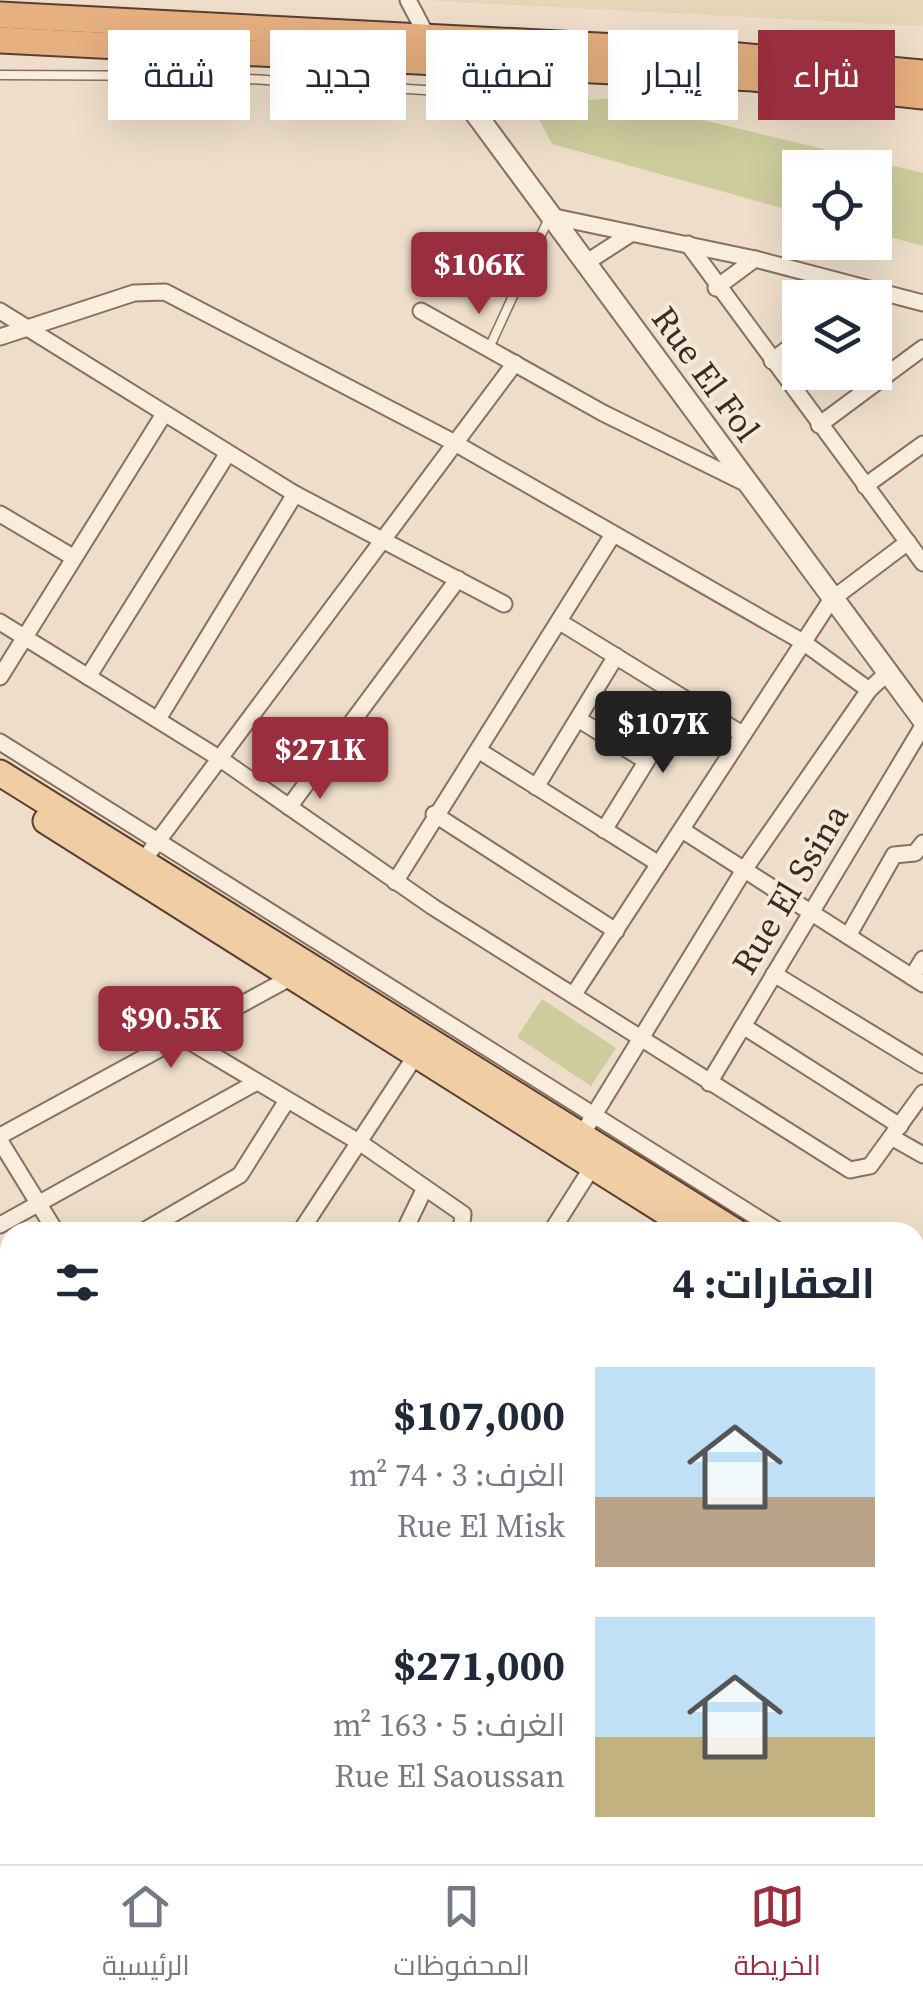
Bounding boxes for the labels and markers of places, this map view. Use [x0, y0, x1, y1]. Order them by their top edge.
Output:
pin: $106K [409, 232, 549, 317]
pin: $107K [593, 691, 733, 776]
pin: $271K [250, 717, 390, 802]
pin: $90.5K [90, 986, 252, 1071]

